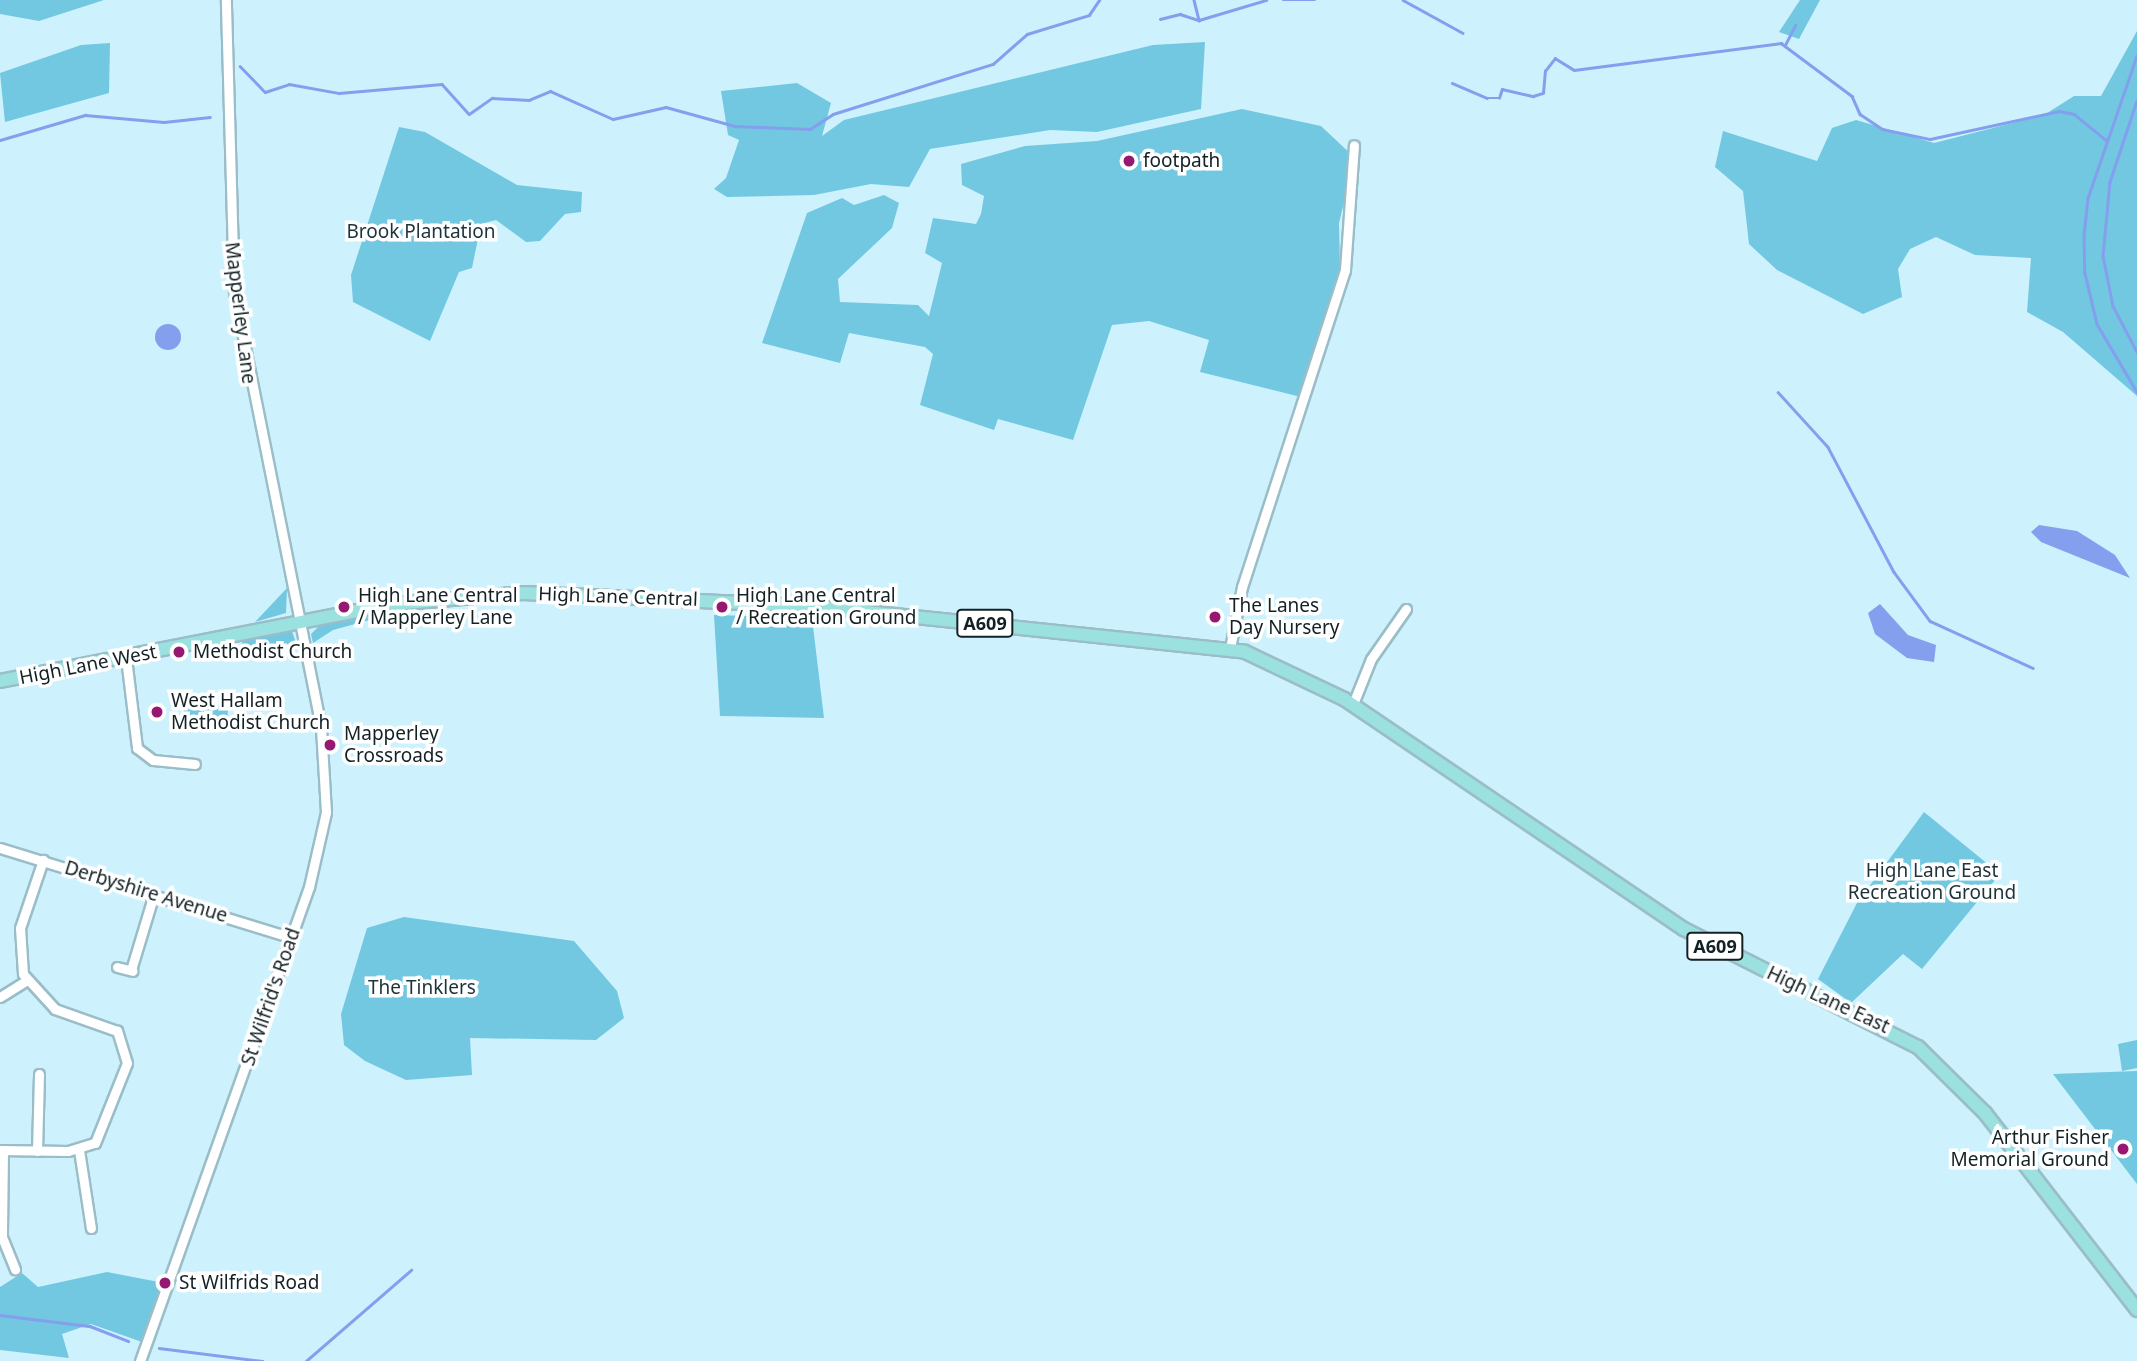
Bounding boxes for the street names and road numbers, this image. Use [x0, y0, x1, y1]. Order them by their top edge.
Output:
street label: Mapperley Lane [220, 241, 260, 385]
street label: High Lane Central [538, 583, 698, 611]
road number: A609 [955, 608, 1015, 638]
street label: High Lane West [17, 641, 159, 689]
street label: Derbyshire Avenue [62, 856, 230, 928]
street label: St Wilfrid's Road [237, 925, 305, 1069]
road number: A609 [1685, 931, 1745, 960]
street label: High Lane East [1763, 962, 1893, 1038]

